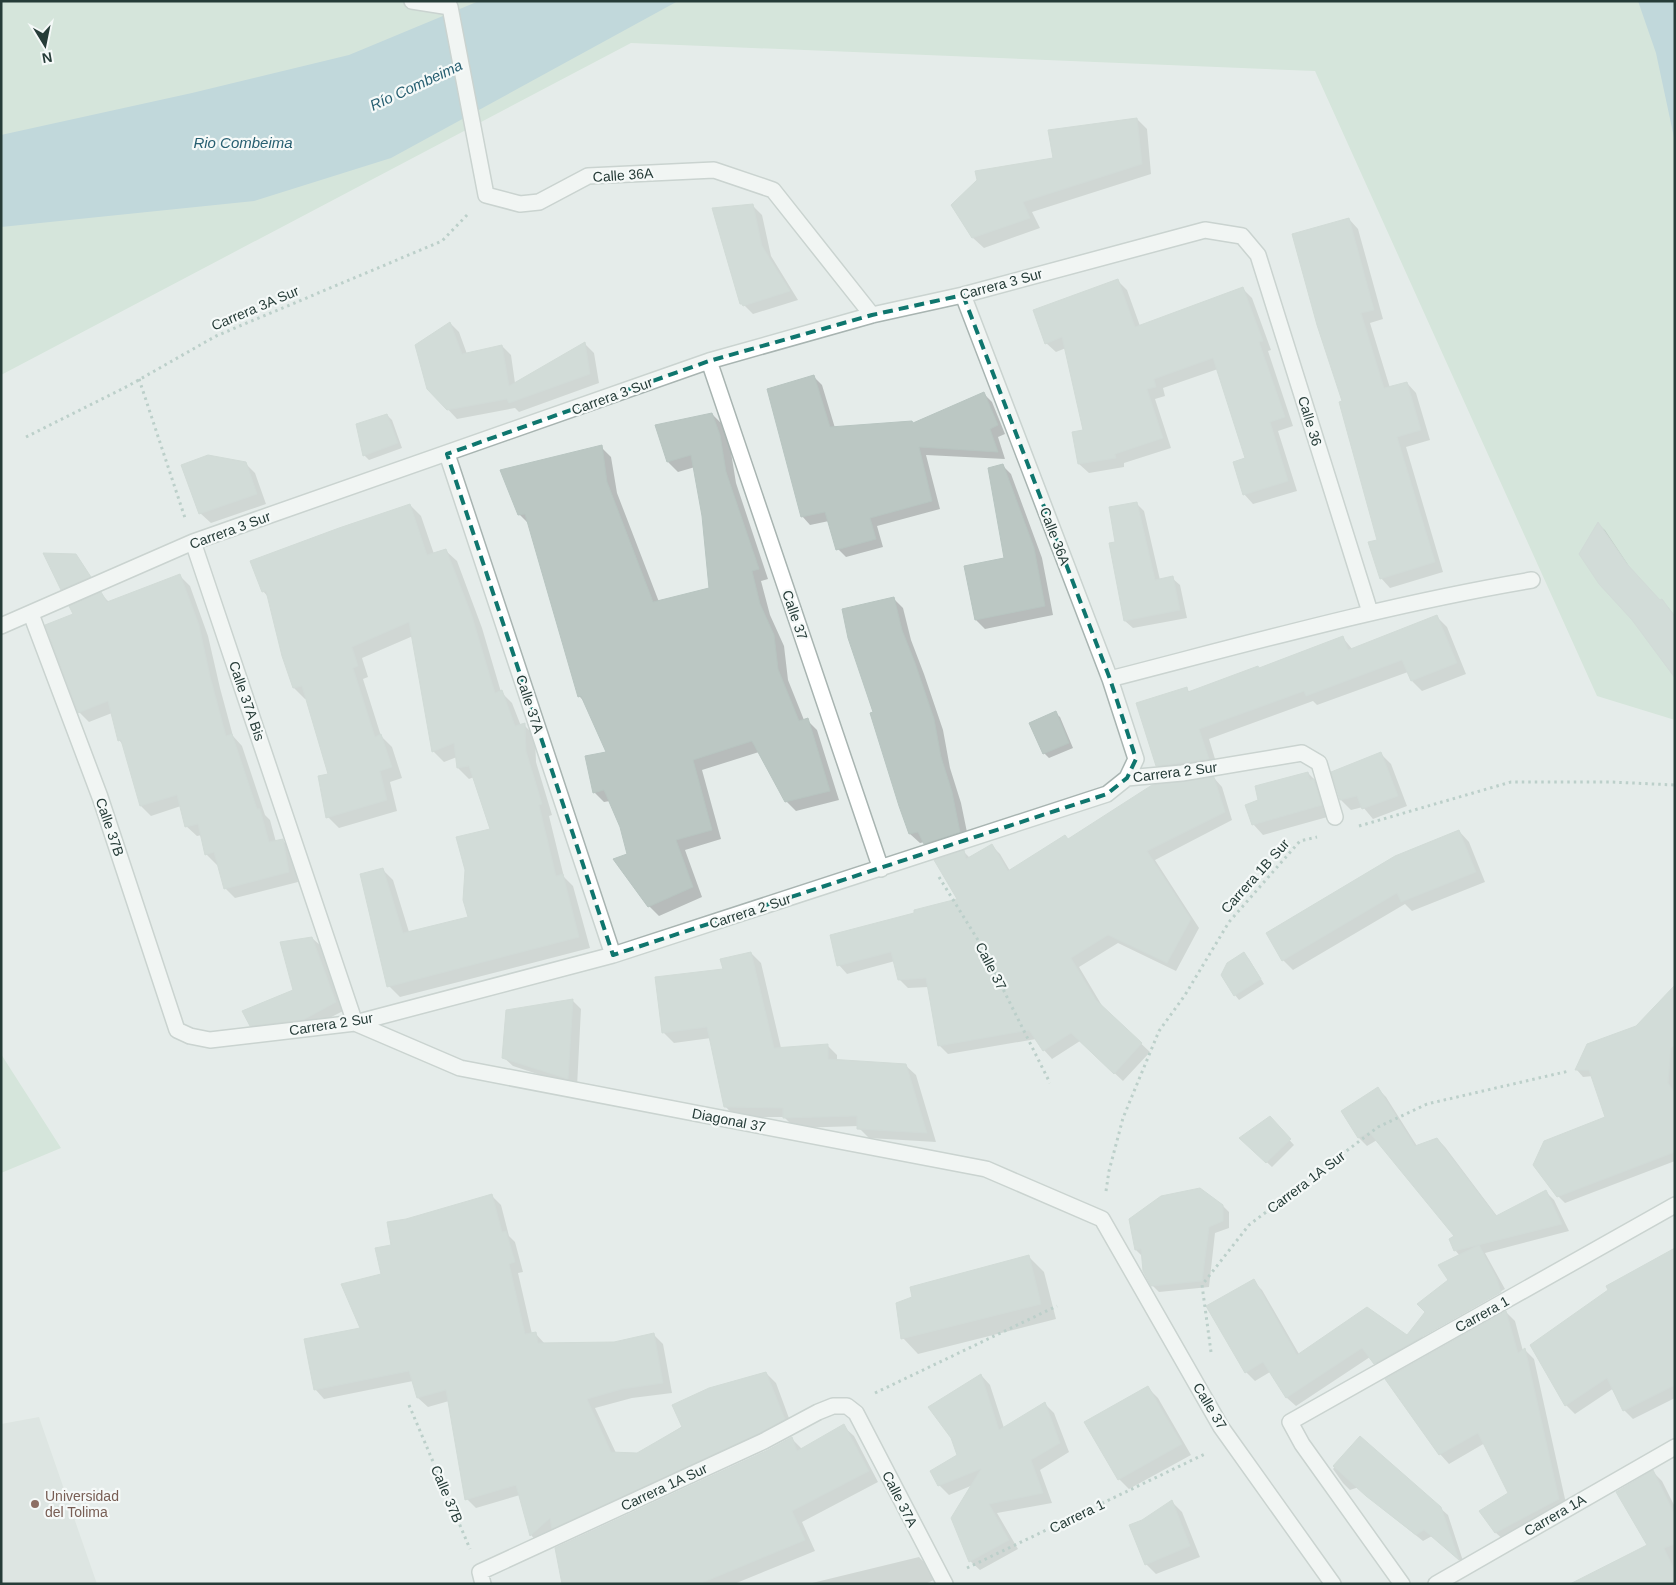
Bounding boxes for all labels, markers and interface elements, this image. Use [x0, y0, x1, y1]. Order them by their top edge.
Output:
north arrow [20, 20, 70, 70]
text: N [41, 49, 54, 67]
water label: Río Combeima [367, 56, 465, 114]
water label: Rio Combeima [193, 134, 293, 151]
street label: Calle 36A [592, 165, 654, 185]
street label: Carrera 3 Sur [958, 265, 1044, 303]
street label: Carrera 3A Sur [209, 282, 301, 334]
street label: Carrera 3 Sur [569, 374, 655, 418]
street label: Calle 36 [1295, 394, 1325, 448]
street label: Calle 36A [1037, 505, 1074, 568]
street label: Carrera 3 Sur [187, 508, 273, 552]
street label: Calle 37 [779, 588, 811, 642]
street label: Calle 37A Bis [226, 659, 268, 743]
street label: Calle 37A [513, 673, 547, 736]
street label: Carrera 2 Sur [1132, 759, 1218, 785]
street label: Calle 37B [93, 796, 127, 858]
street label: Carrera 1B Sur [1218, 835, 1293, 916]
street label: Carrera 2 Sur [707, 890, 793, 932]
street label: Calle 37 [972, 939, 1010, 993]
street label: Carrera 2 Sur [288, 1009, 374, 1039]
street label: Diagonal 37 [691, 1105, 767, 1135]
street label: Carrera 1A Sur [1264, 1147, 1348, 1216]
street label: Carrera 1 [1452, 1293, 1512, 1335]
street label: Calle 37 [1190, 1380, 1230, 1432]
street label: Carrera 1A Sur [618, 1460, 710, 1514]
street label: Calle 37B [428, 1463, 466, 1525]
street label: Calle 37A [879, 1468, 921, 1530]
place label: Universidad del Tolima [45, 1488, 119, 1520]
street label: Carrera 1A [1521, 1491, 1589, 1539]
street label: Carrera 1 [1047, 1496, 1107, 1536]
marker: Universidad del Tolima [29, 1498, 41, 1510]

